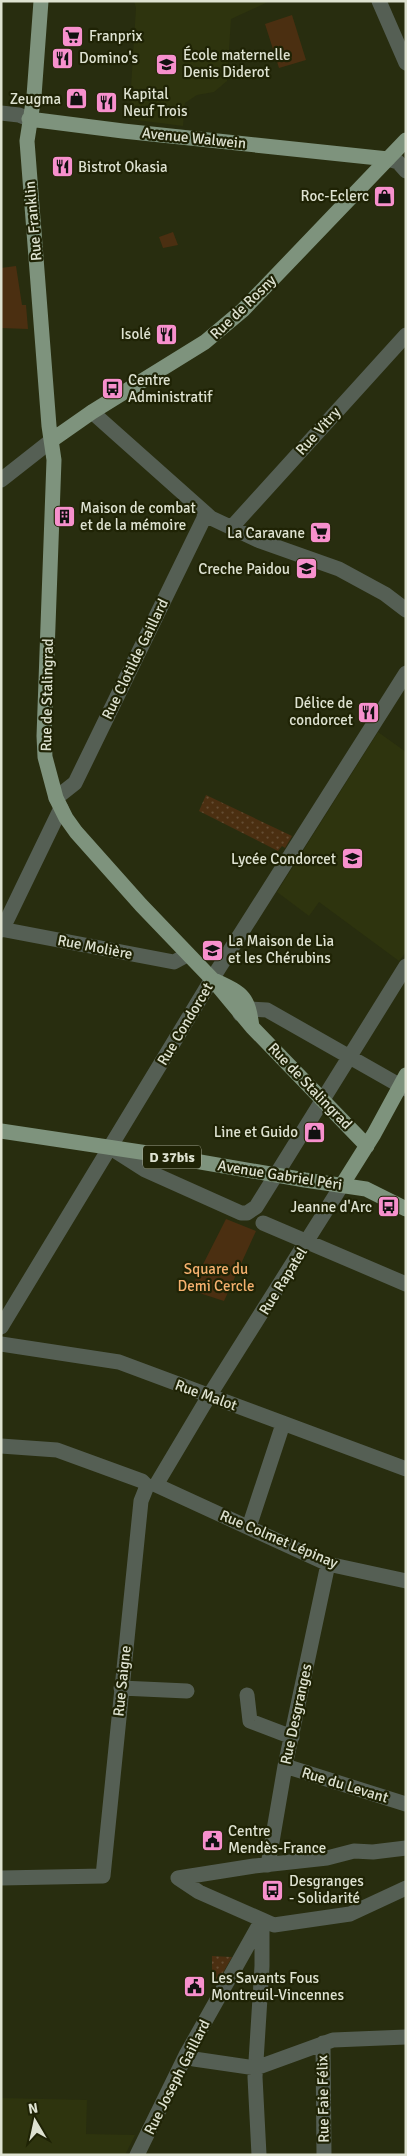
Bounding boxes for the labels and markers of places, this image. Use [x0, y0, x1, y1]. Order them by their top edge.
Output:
supermarket icon: Franprix [61, 24, 85, 48]
place label: Franprix [89, 27, 142, 45]
place label: École maternelle Denis Diderot [183, 45, 290, 81]
restaurant icon: Domino's [51, 46, 75, 70]
place label: Domino's [79, 49, 139, 67]
school or university icon: École maternelle Denis Diderot [155, 52, 179, 76]
place label: Kapital Neuf Trois [123, 85, 188, 120]
shop icon: Zeugma [65, 87, 89, 111]
place label: Zeugma [10, 90, 61, 108]
restaurant icon: Kapital Neuf Trois [95, 91, 119, 115]
restaurant icon: Bistrot Okasia [50, 155, 74, 179]
place label: Bistrot Okasia [78, 158, 168, 176]
shop icon: Roc-Eclerc [373, 184, 397, 208]
place label: Roc-Eclerc [301, 187, 369, 205]
restaurant icon: Isolé [155, 322, 179, 346]
place label: Isolé [120, 325, 151, 343]
place label: Centre Administratif [128, 371, 213, 406]
bus stop icon: Centre Administratif [100, 377, 124, 401]
place label: Maison de combat et de la mémoire [80, 499, 196, 534]
building icon: Maison de combat et de la mémoire [52, 505, 76, 529]
supermarket icon: La Caravane [309, 521, 333, 545]
place label: La Caravane [227, 524, 305, 542]
school or university icon: Creche Paidou [294, 557, 318, 581]
place label: Creche Paidou [198, 560, 290, 578]
place label: Délice de condorcet [289, 694, 353, 729]
restaurant icon: Délice de condorcet [357, 700, 381, 724]
school or university icon: Lycée Condorcet [340, 847, 364, 871]
place label: Lycée Condorcet [231, 850, 336, 868]
place label: La Maison de Lia et les Chérubins [228, 932, 334, 967]
school or university icon: La Maison de Lia et les Chérubins [200, 938, 224, 962]
shop icon: Line et Guido [302, 1120, 326, 1144]
place label: Line et Guido [214, 1123, 298, 1141]
bus stop icon: Jeanne d'Arc [376, 1195, 400, 1219]
place label: Jeanne d'Arc [290, 1198, 372, 1216]
place label: Centre Mendès-France [228, 1822, 326, 1857]
public building icon: Centre Mendès-France [200, 1828, 224, 1852]
place label: Desgranges - Solidarité [289, 1872, 364, 1907]
bus stop icon: Desgranges - Solidarité [261, 1878, 285, 1902]
place label: Les Savants Fous Montreuil-Vincennes [211, 1969, 345, 2004]
public building icon: Les Savants Fous Montreuil-Vincennes [183, 1975, 207, 1999]

